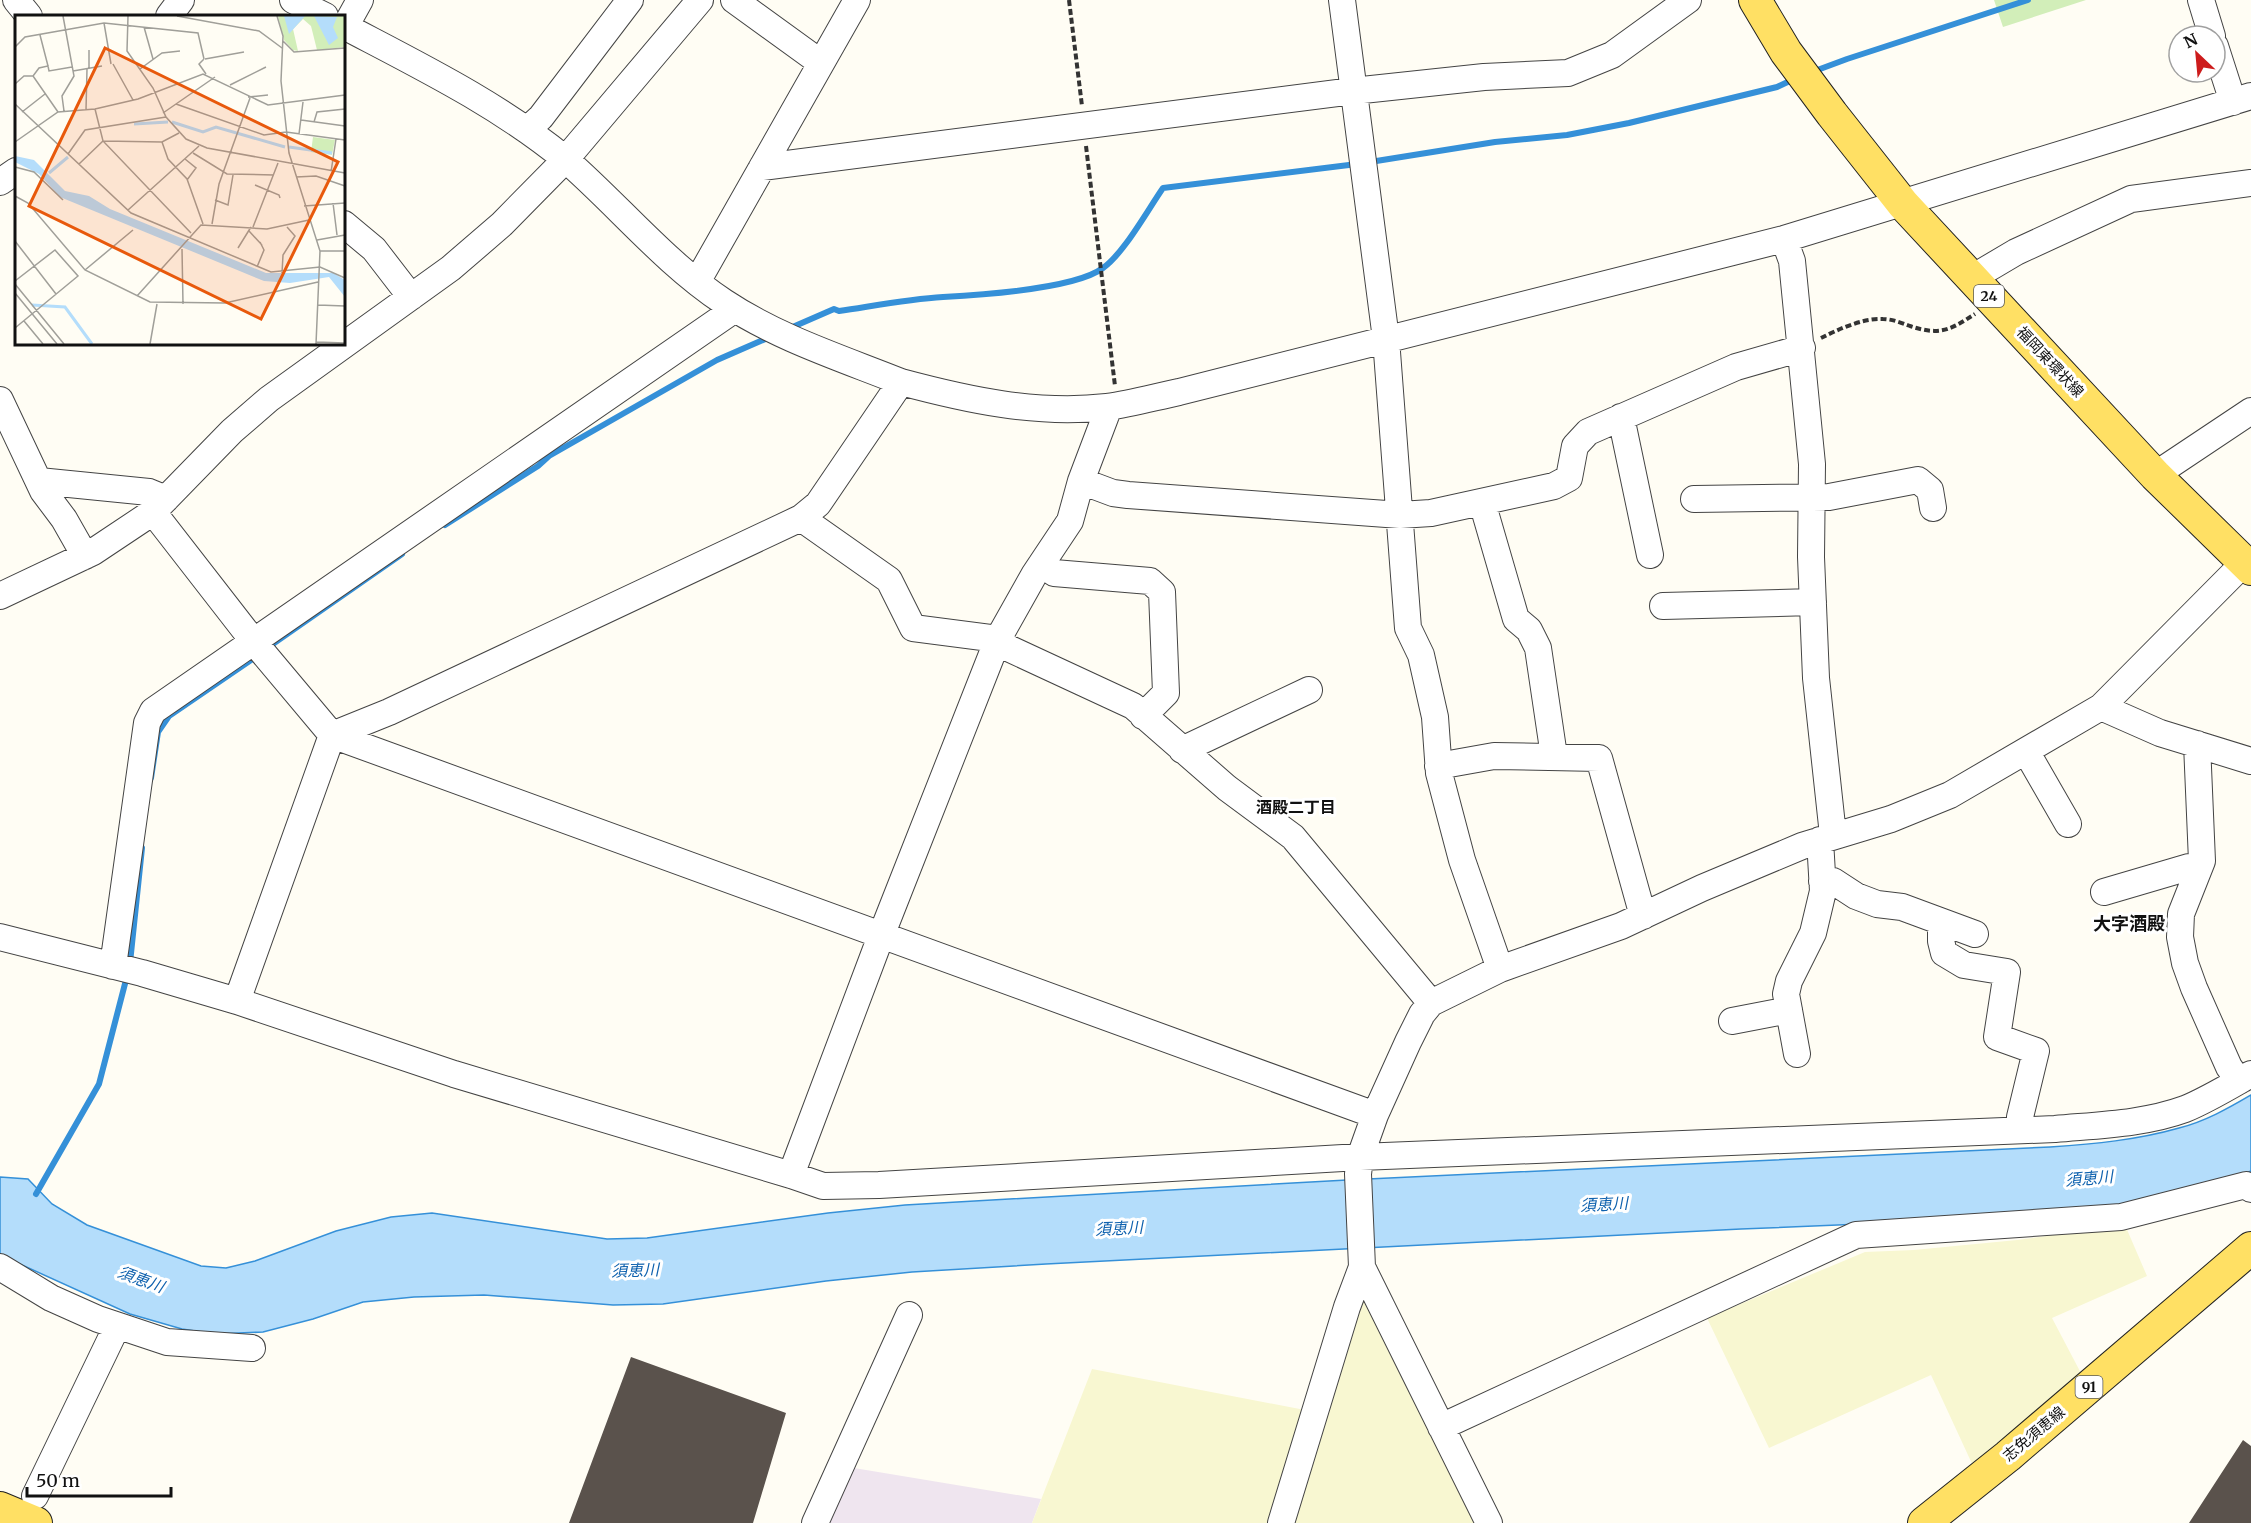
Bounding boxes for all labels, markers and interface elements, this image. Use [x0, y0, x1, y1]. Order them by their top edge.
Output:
inset map [15, 15, 345, 345]
north arrow [2167, 24, 2227, 84]
text: N [2180, 29, 2201, 52]
road number: 24 [1974, 285, 2004, 307]
street label: 福岡東環状線 [2013, 322, 2088, 401]
district label: 酒殿二丁目 [1256, 797, 1336, 817]
district label: 大字酒殿 [2093, 912, 2165, 935]
water label: 須恵川 [2064, 1166, 2116, 1190]
water label: 須恵川 [1580, 1193, 1630, 1215]
water label: 須恵川 [1095, 1217, 1145, 1239]
water label: 須恵川 [611, 1259, 661, 1281]
water label: 須恵川 [115, 1261, 169, 1297]
road number: 91 [2076, 1376, 2102, 1398]
street label: 志免須恵線 [1999, 1402, 2069, 1465]
scale bar [27, 1460, 171, 1498]
text: 50 m [36, 1469, 80, 1492]

